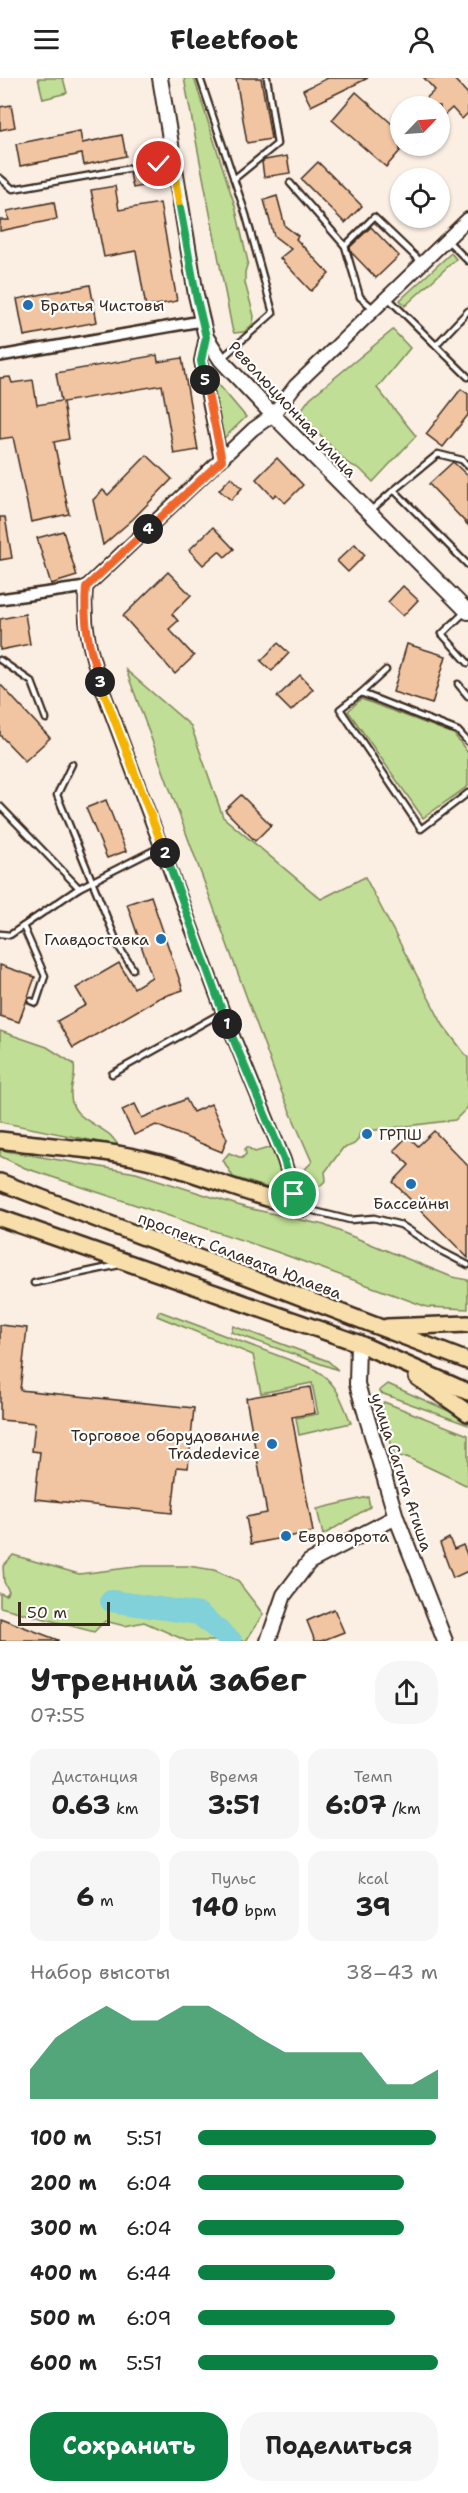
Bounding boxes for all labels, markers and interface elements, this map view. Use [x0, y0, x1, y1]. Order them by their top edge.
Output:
text: Fleetfoot [170, 21, 298, 58]
icon: menu [30, 23, 63, 56]
icon: person [405, 23, 438, 56]
north arrow [390, 96, 450, 156]
map controls [390, 96, 450, 228]
pin [133, 138, 184, 189]
icon: check [142, 147, 175, 180]
button: locate [390, 168, 450, 228]
place label: Братья Чистовы [40, 295, 164, 316]
marker: Братья Чистовы [21, 298, 35, 312]
street label: Революционная улица [224, 337, 361, 482]
pin: 5 [190, 365, 220, 395]
text: 5 [200, 369, 210, 390]
pin: 4 [133, 514, 163, 544]
text: 4 [142, 518, 154, 539]
pin: 3 [85, 667, 115, 697]
text: 3 [94, 671, 106, 692]
pin: 2 [150, 838, 180, 868]
text: 2 [159, 842, 171, 863]
place label: Главдоставка [44, 929, 149, 950]
marker: Главдоставка [154, 932, 168, 946]
pin: 1 [212, 1009, 242, 1039]
text: 1 [223, 1013, 231, 1034]
place label: ГРПШ [379, 1124, 422, 1145]
marker: ГРПШ [360, 1127, 374, 1141]
pin [268, 1168, 319, 1219]
icon: arrive [277, 1177, 310, 1210]
marker: Бассейны [404, 1177, 418, 1191]
place label: Бассейны [373, 1193, 449, 1214]
street label: проспект Салавата Юлаева [135, 1207, 345, 1304]
street label: улица Сагита Агиша [366, 1390, 437, 1554]
place label: Торговое оборудование Tradedevice [71, 1425, 260, 1464]
marker: Торговое оборудование Tradedevice [265, 1437, 279, 1451]
place label: Евроворота [298, 1526, 389, 1547]
marker: Евроворота [279, 1529, 293, 1543]
scale bar [18, 1599, 110, 1626]
text: 50 m [27, 1602, 67, 1623]
text: Утренний забег [30, 1657, 307, 1702]
button: share [375, 1661, 438, 1724]
text: 07:55 [30, 1702, 85, 1728]
text: Дистанция [52, 1766, 138, 1787]
text: Время [210, 1766, 258, 1787]
text: Темп [354, 1766, 392, 1787]
text: 0.63 [51, 1787, 111, 1822]
text: 3:51 [208, 1787, 260, 1822]
text: 6:07 [325, 1787, 387, 1822]
text: km [111, 1798, 139, 1819]
text: /km [387, 1798, 421, 1819]
text: Пульс [212, 1868, 256, 1889]
text: kcal [357, 1868, 389, 1889]
text: 6 [76, 1879, 94, 1914]
text: 140 [191, 1889, 239, 1924]
text: 39 [355, 1889, 391, 1924]
text: m [94, 1890, 114, 1911]
text: bpm [239, 1900, 277, 1921]
text: Набор высоты [30, 1959, 170, 1985]
text: 38–43 m [346, 1959, 438, 1985]
text: 100 m [30, 2125, 92, 2151]
text: 5:51 [126, 2125, 162, 2151]
text: 200 m [30, 2170, 97, 2196]
text: 6:04 [126, 2170, 172, 2196]
text: 300 m [30, 2215, 97, 2241]
text: 6:04 [126, 2215, 172, 2241]
text: 400 m [30, 2260, 97, 2286]
text: 6:44 [126, 2260, 171, 2286]
text: 500 m [30, 2305, 96, 2331]
text: 6:09 [126, 2305, 172, 2331]
text: 600 m [30, 2350, 97, 2376]
text: 5:51 [126, 2350, 162, 2376]
button: Сохранить [30, 2412, 228, 2481]
button: Поделиться [240, 2412, 438, 2481]

